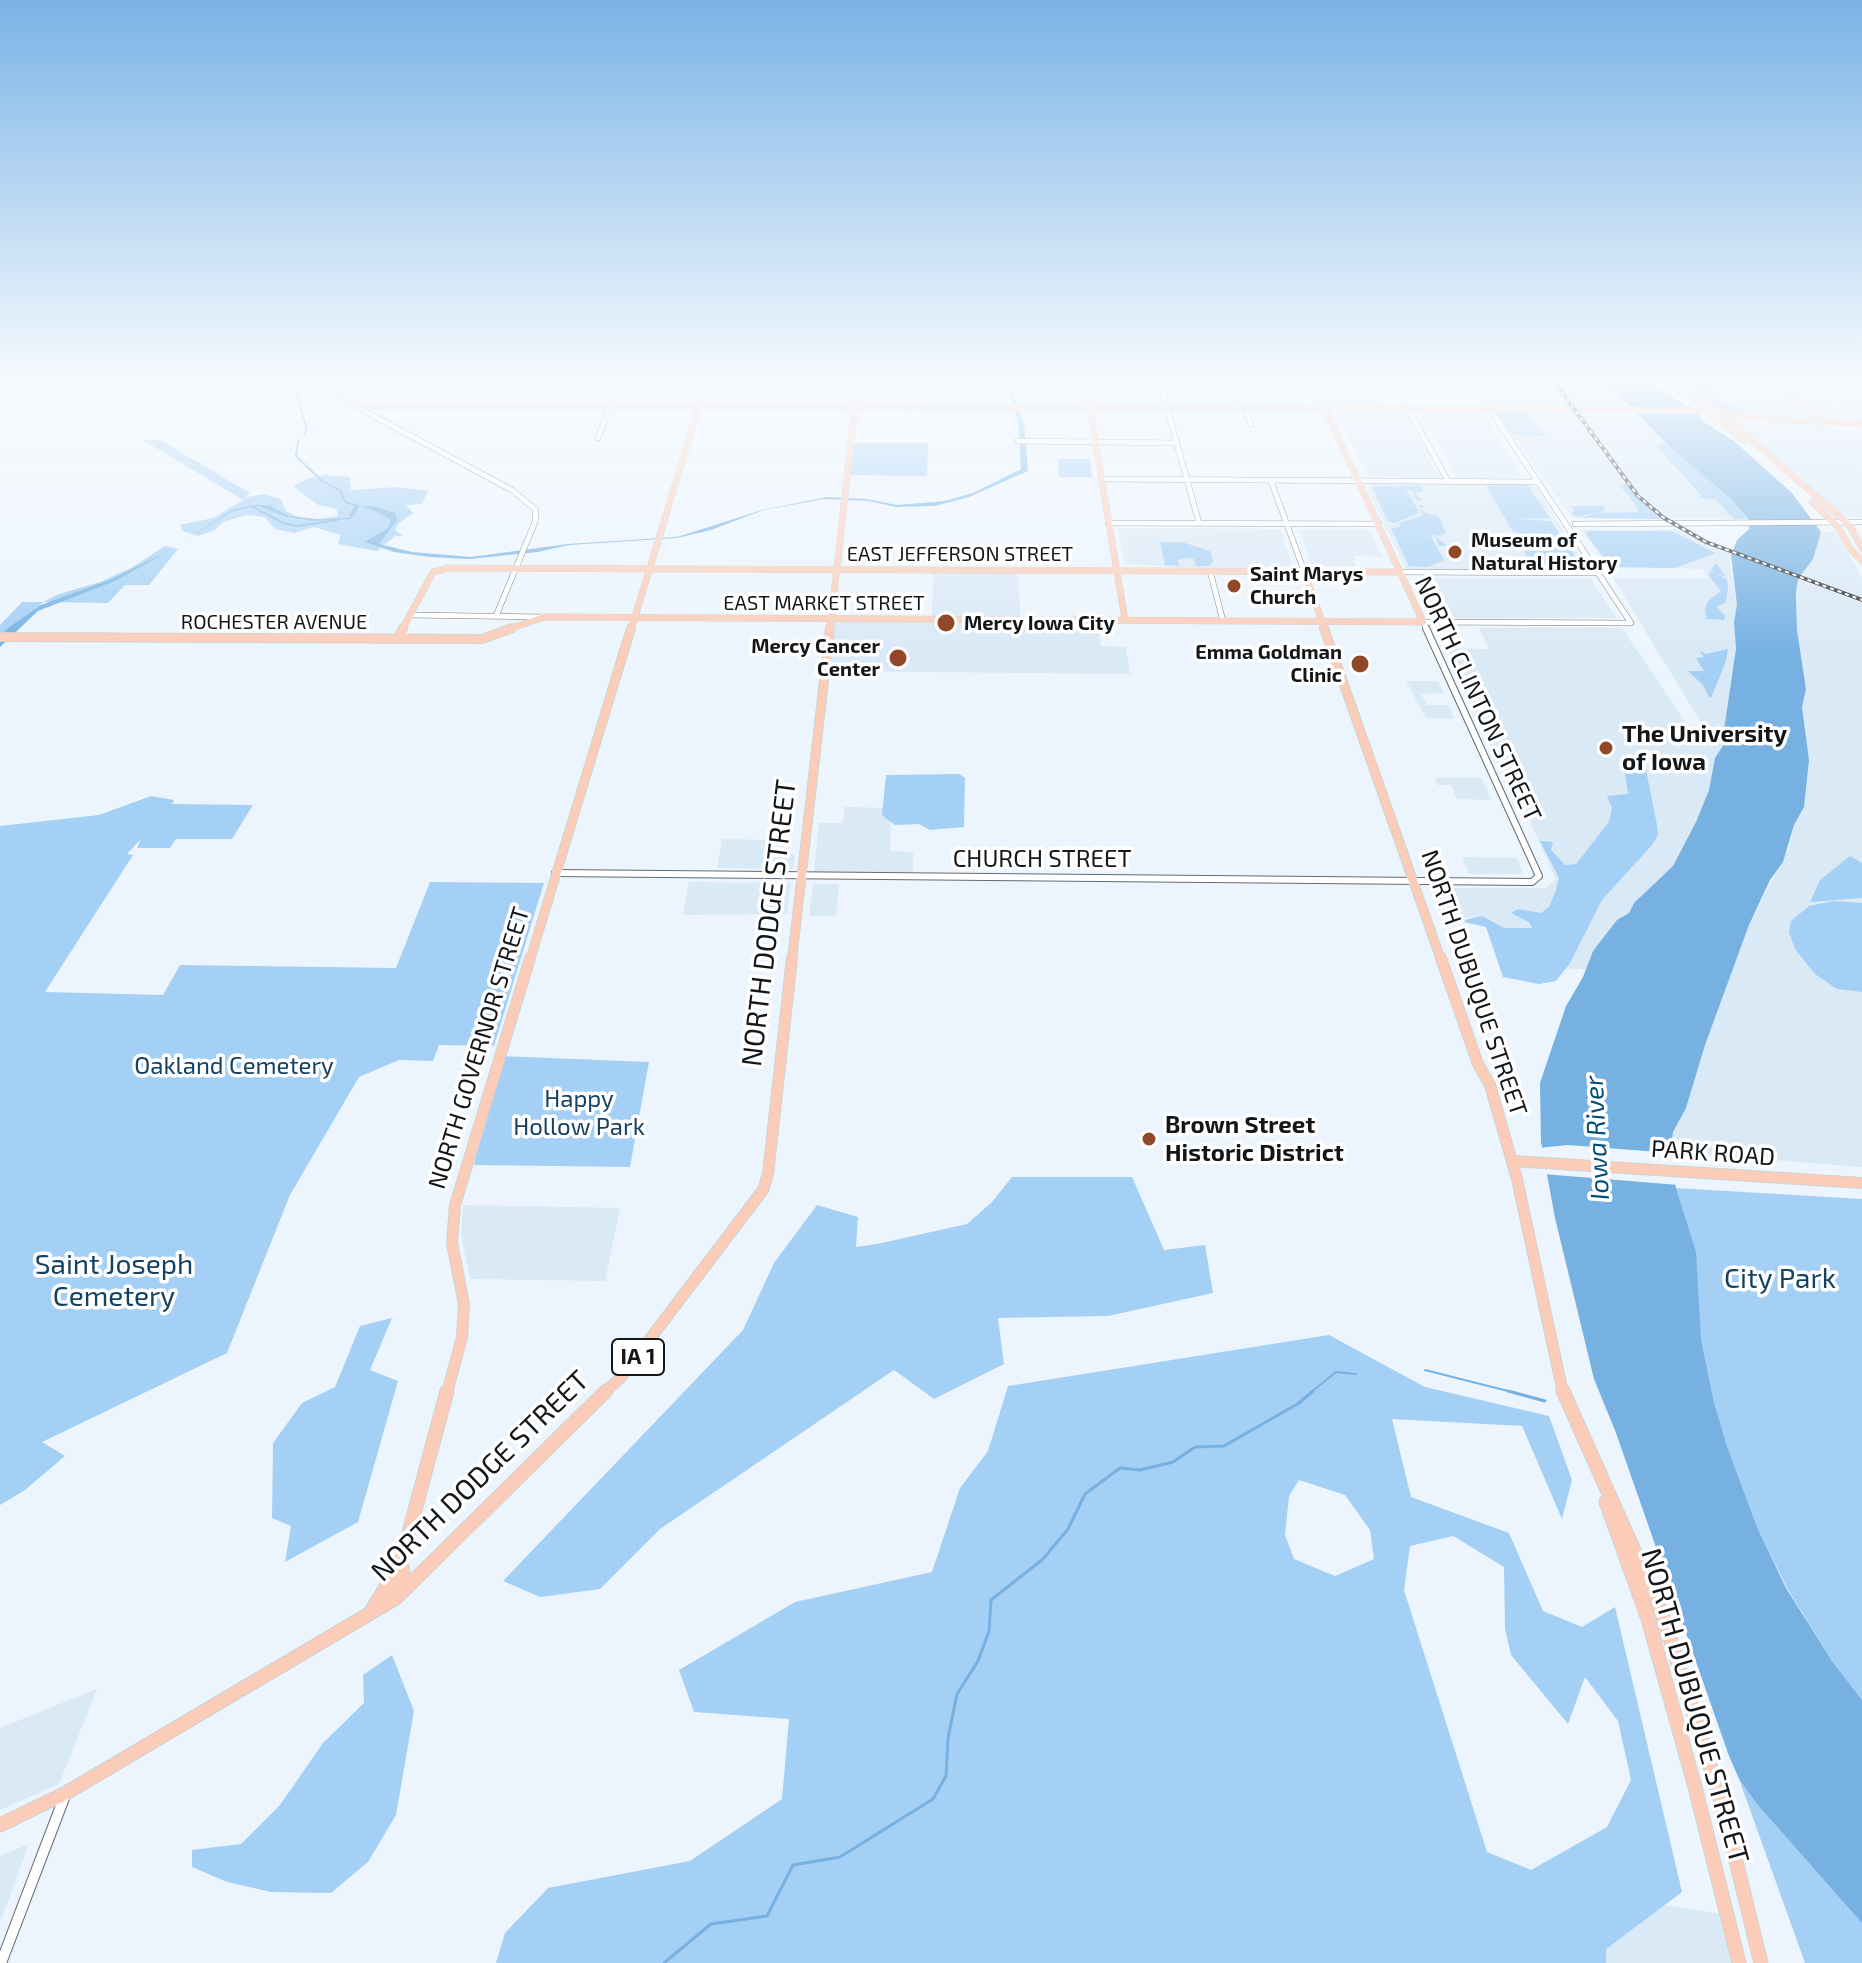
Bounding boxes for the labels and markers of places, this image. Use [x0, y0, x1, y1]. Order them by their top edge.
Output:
place label: Museum of Natural History [1471, 528, 1617, 575]
marker: Museum of Natural History [1446, 543, 1464, 561]
place label: Saint Marys Church [1250, 562, 1363, 609]
marker: Saint Marys Church [1225, 577, 1243, 595]
place label: Mercy Iowa City [964, 611, 1115, 635]
marker: Mercy Iowa City [935, 612, 957, 634]
place label: Mercy Cancer Center [751, 634, 880, 681]
place label: Emma Goldman Clinic [1195, 640, 1342, 687]
marker: Mercy Cancer Center [887, 647, 909, 669]
marker: Emma Goldman Clinic [1349, 653, 1371, 675]
place label: The University of Iowa [1622, 720, 1787, 776]
marker: The University of Iowa [1597, 739, 1615, 757]
place label: Brown Street Historic District [1165, 1111, 1344, 1167]
marker: Brown Street Historic District [1140, 1130, 1158, 1148]

